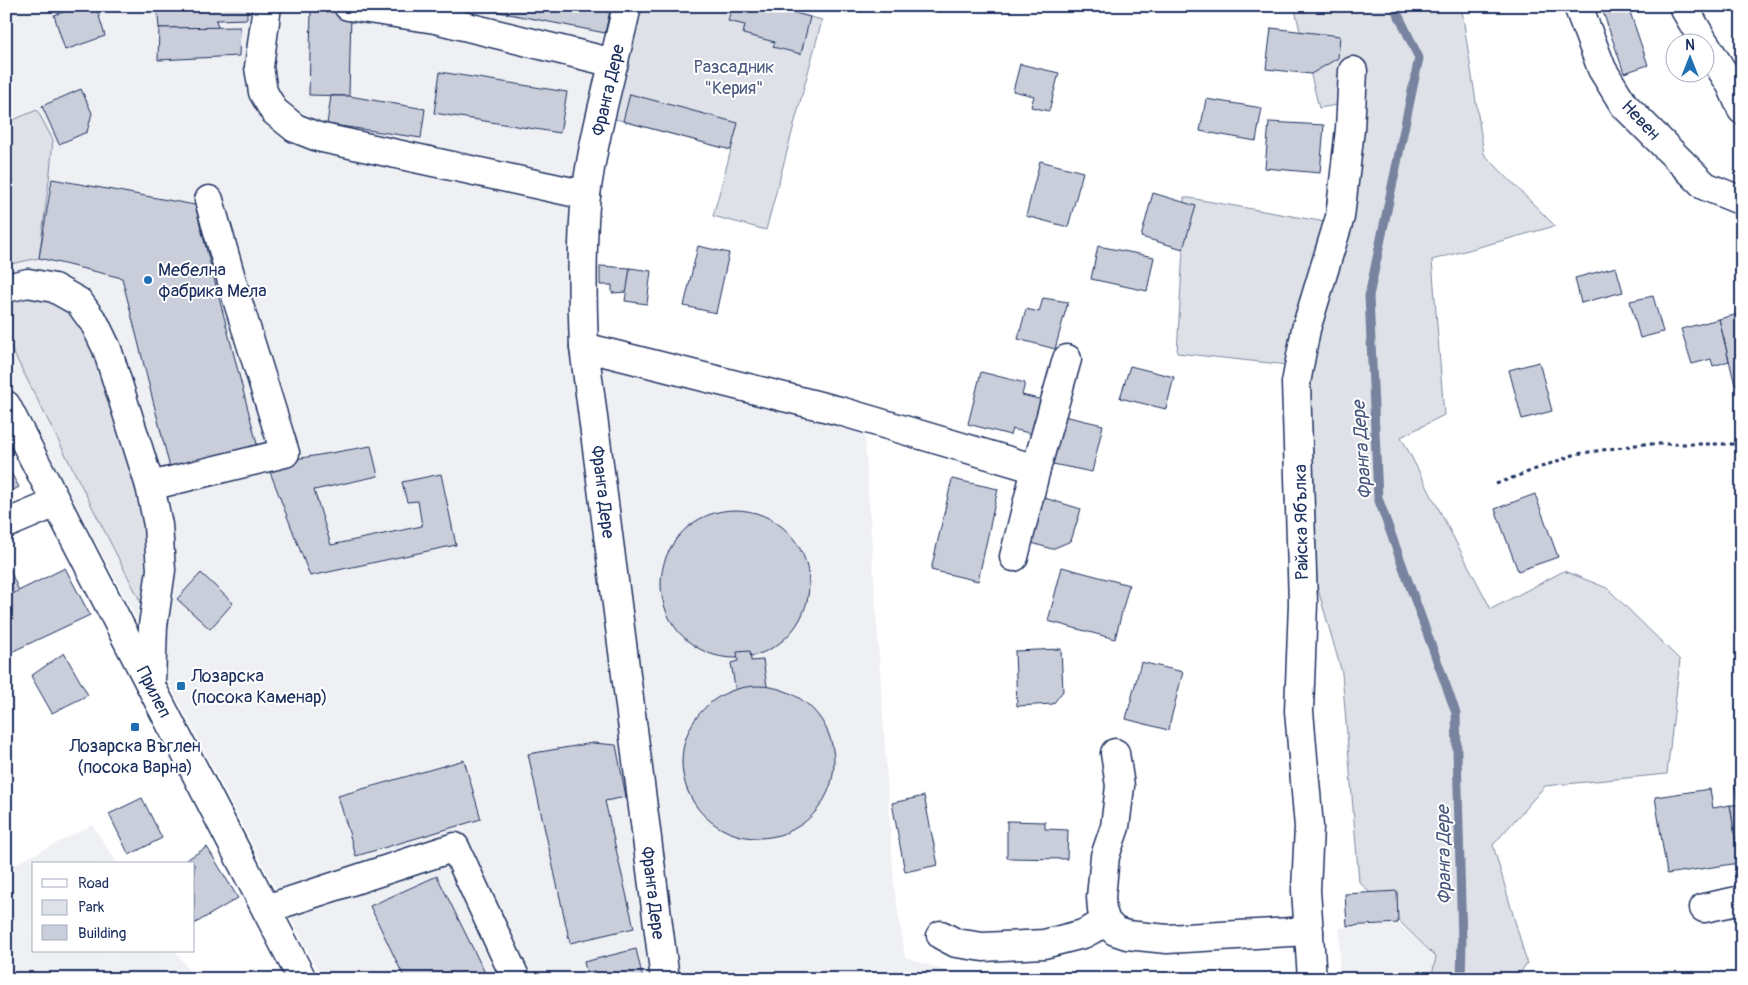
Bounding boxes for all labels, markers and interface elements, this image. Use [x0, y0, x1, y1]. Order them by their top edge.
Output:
north arrow [1666, 32, 1716, 82]
text: N [1685, 37, 1695, 54]
street label: Франга Дере [587, 42, 630, 138]
park label: Разсадник "Керия" [694, 56, 774, 100]
street label: Невен [1616, 95, 1665, 145]
place label: Мебелна фабрика Мела [158, 259, 267, 303]
marker: Мебелна фабрика Мела [142, 274, 154, 286]
water label: Франга Дере [1346, 398, 1377, 500]
street label: Франга Дере [585, 444, 620, 540]
street label: Райска Ябълка [1289, 464, 1314, 580]
street label: Прилеп [131, 663, 176, 722]
place label: Лозарска (посока Каменар) [190, 665, 328, 709]
marker: Лозарска (посока Каменар) [175, 680, 187, 692]
marker: Лозарска Въглен (посока Варна) [129, 721, 141, 733]
place label: Лозарска Въглен (посока Варна) [68, 735, 201, 779]
water label: Франга Дере [1431, 804, 1457, 904]
street label: Франга Дере [635, 845, 670, 941]
legend [32, 862, 195, 952]
text: Road [78, 874, 109, 893]
text: Park [78, 898, 105, 917]
text: Building [78, 924, 126, 943]

